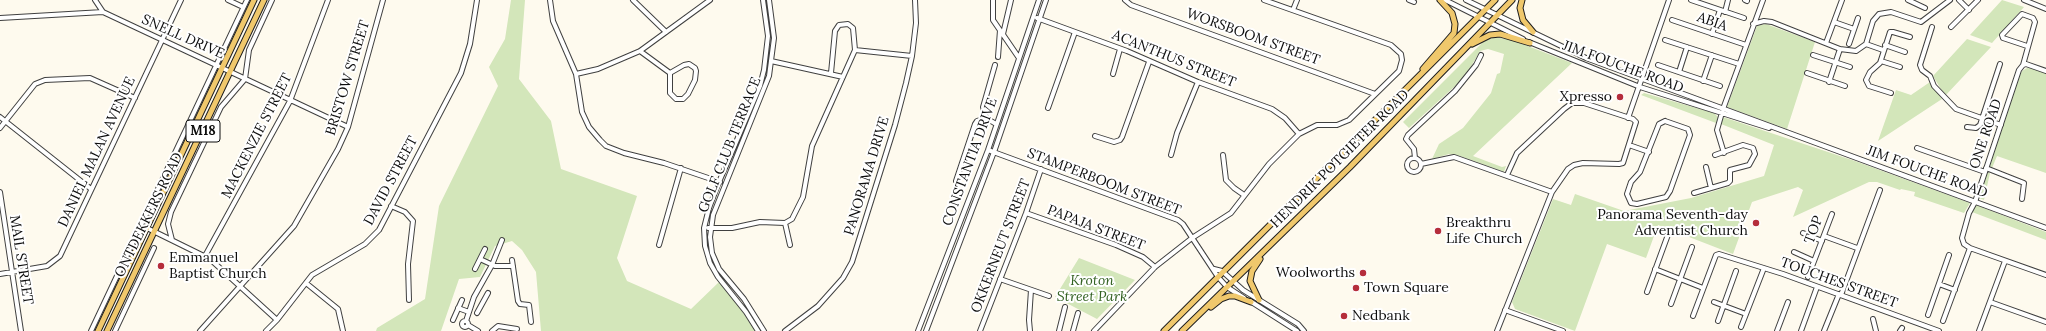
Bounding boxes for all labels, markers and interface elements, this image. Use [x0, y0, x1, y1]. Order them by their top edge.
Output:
street label: WORSBOOM STREET [1184, 5, 1322, 69]
street label: ABIA [1695, 9, 1729, 35]
street label: SNELL DRIVE [139, 11, 227, 63]
street label: BRISTOW STREET [322, 18, 374, 138]
street label: ACANTHUS STREET [1110, 27, 1238, 91]
street label: JIM FOUCHE ROAD [1560, 37, 1686, 97]
street label: MACKENZIE STREET [218, 71, 296, 201]
street label: DANIEL MALAN AVENUE [55, 74, 139, 230]
street label: GOLF CLUB TERRACE [695, 75, 765, 215]
street label: HENDRIK POTGIETER ROAD [1267, 86, 1413, 232]
place label: Xpresso [1560, 89, 1612, 105]
marker: Xpresso [1615, 92, 1625, 102]
street label: CONSTANTIA DRIVE [939, 96, 1001, 228]
street label: ONE ROAD [1966, 97, 2006, 171]
street label: PANORAMA DRIVE [841, 114, 893, 238]
road number: M18 [186, 120, 220, 142]
street label: DAVID STREET [360, 134, 422, 228]
street label: JIM FOUCHE ROAD [1864, 142, 1990, 202]
street label: STAMPERBOOM STREET [1025, 145, 1183, 219]
street label: ONTDEKKERS ROAD [111, 150, 187, 280]
street label: OKKERNEUT STREET [968, 177, 1034, 315]
street label: PAPAJA STREET [1045, 202, 1147, 254]
place label: Panorama Seventh-day Adventist Church [1597, 207, 1748, 240]
street label: MAIL STREET [6, 214, 36, 306]
street label: TOP [1801, 214, 1827, 246]
place label: Breakthru Life Church [1446, 215, 1522, 248]
marker: Panorama Seventh-day Adventist Church [1751, 218, 1761, 228]
marker: Breakthru Life Church [1433, 226, 1443, 236]
place label: Emmanuel Baptist Church [169, 250, 267, 282]
street label: TOUCHES STREET [1778, 254, 1900, 312]
marker: Emmanuel Baptist Church [156, 261, 166, 271]
place label: Woolworths [1276, 265, 1355, 281]
marker: Woolworths [1358, 268, 1368, 278]
park label: Kroton Street Park [1057, 273, 1127, 306]
place label: Town Square [1364, 280, 1449, 296]
marker: Town Square [1351, 283, 1361, 293]
place label: Nedbank [1352, 308, 1410, 324]
marker: Nedbank [1339, 311, 1349, 321]

